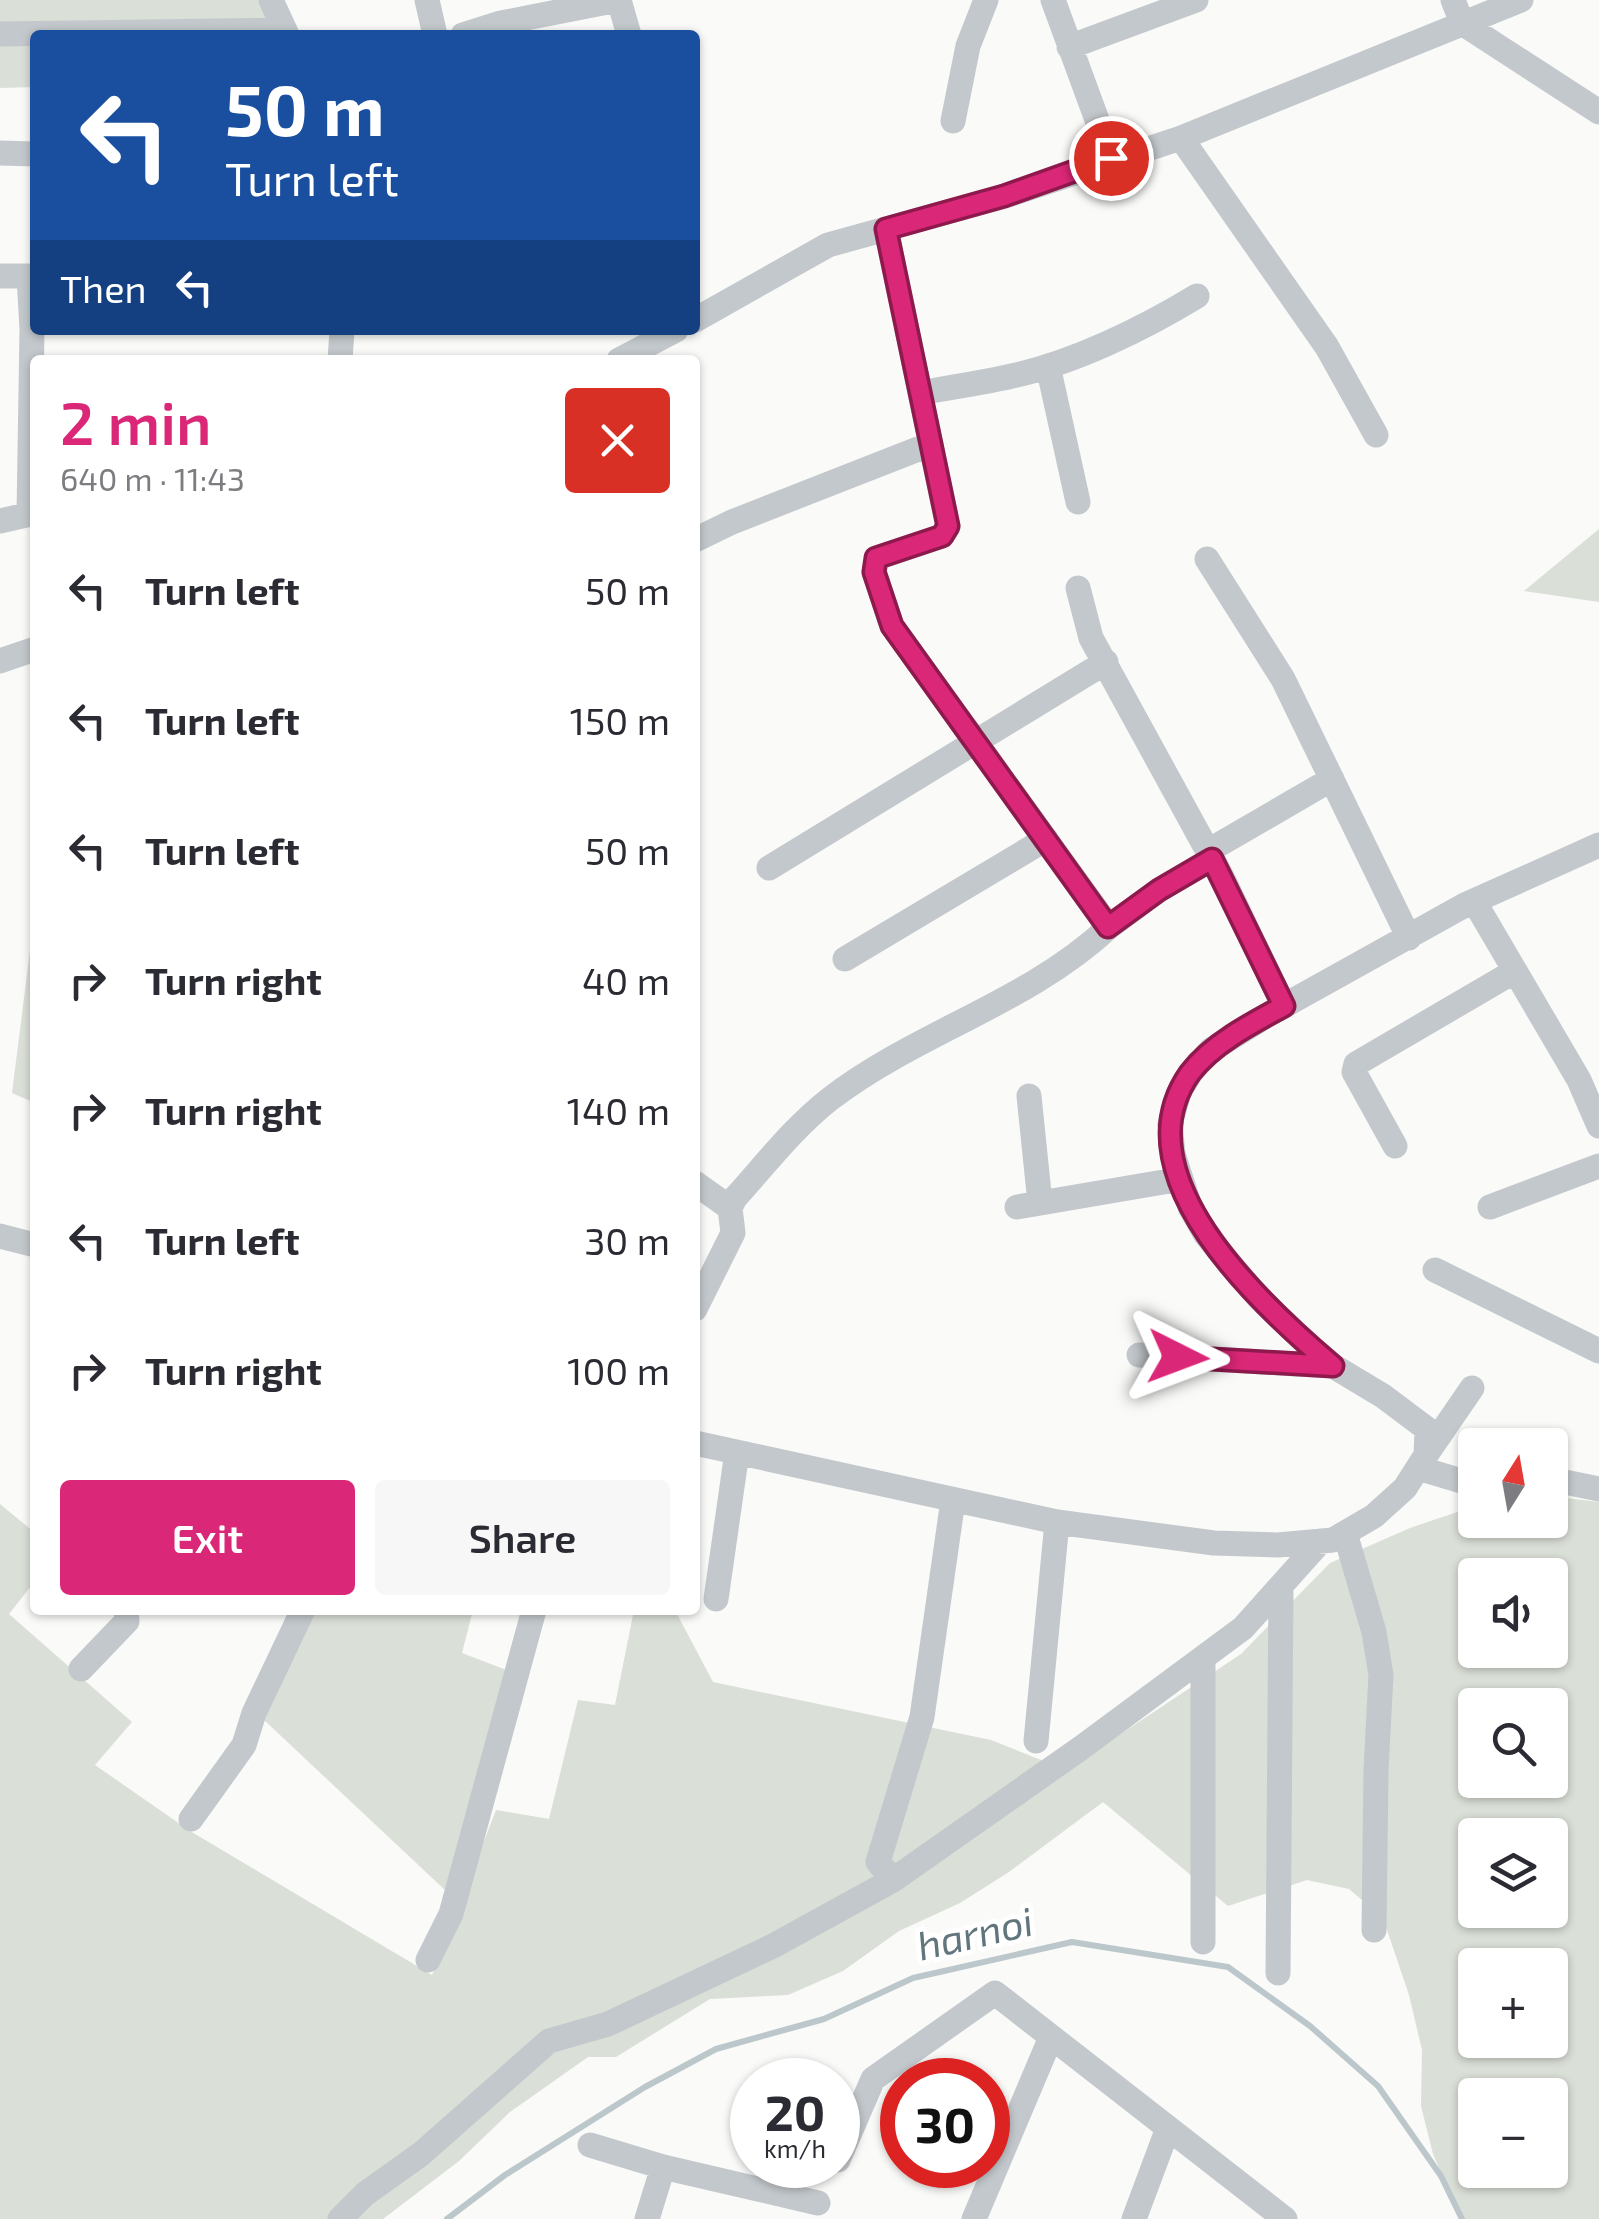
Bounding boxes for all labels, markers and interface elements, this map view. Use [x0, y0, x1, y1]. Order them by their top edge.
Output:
text: 50 m [225, 66, 385, 150]
icon: left [60, 70, 190, 200]
pin [1069, 116, 1154, 201]
icon: arrive [1084, 131, 1139, 186]
text: Turn left [225, 151, 399, 205]
icon: left [167, 260, 222, 315]
text: Then [60, 265, 147, 311]
text: 2 min [60, 385, 212, 457]
button: close [565, 388, 670, 493]
text: 640 m · 11:43 [60, 459, 245, 497]
icon: left [60, 563, 115, 618]
text: Turn left [145, 567, 300, 613]
text: 50 m [585, 567, 670, 613]
icon: left [60, 693, 115, 748]
text: Turn left [145, 697, 300, 743]
text: 150 m [570, 697, 670, 743]
icon: left [60, 823, 115, 878]
text: Turn left [145, 827, 300, 873]
text: 50 m [585, 827, 670, 873]
icon: right [60, 953, 115, 1008]
text: Turn right [145, 957, 322, 1003]
text: 40 m [582, 957, 670, 1003]
icon: right [60, 1083, 115, 1138]
text: Turn right [145, 1087, 322, 1133]
text: 140 m [567, 1087, 670, 1133]
icon: left [60, 1213, 115, 1268]
text: Turn left [145, 1217, 300, 1263]
text: 30 m [584, 1217, 670, 1263]
position arrow [1126, 1305, 1230, 1409]
icon: right [60, 1343, 115, 1398]
text: Turn right [145, 1347, 322, 1393]
text: 100 m [567, 1347, 670, 1393]
north arrow [1458, 1428, 1568, 1538]
map controls [1458, 1428, 1568, 2188]
button: Exit [60, 1480, 355, 1595]
button: Share [375, 1480, 670, 1595]
button: sound [1458, 1558, 1568, 1668]
button: search [1458, 1688, 1568, 1798]
button: layers [1458, 1818, 1568, 1928]
water label: harnoi [912, 1895, 1037, 1969]
button: + [1458, 1948, 1568, 2058]
speed limit sign: 30 [880, 2058, 1010, 2188]
button: − [1458, 2078, 1568, 2188]
text: 20 [765, 2081, 825, 2141]
text: km/h [764, 2133, 826, 2163]

